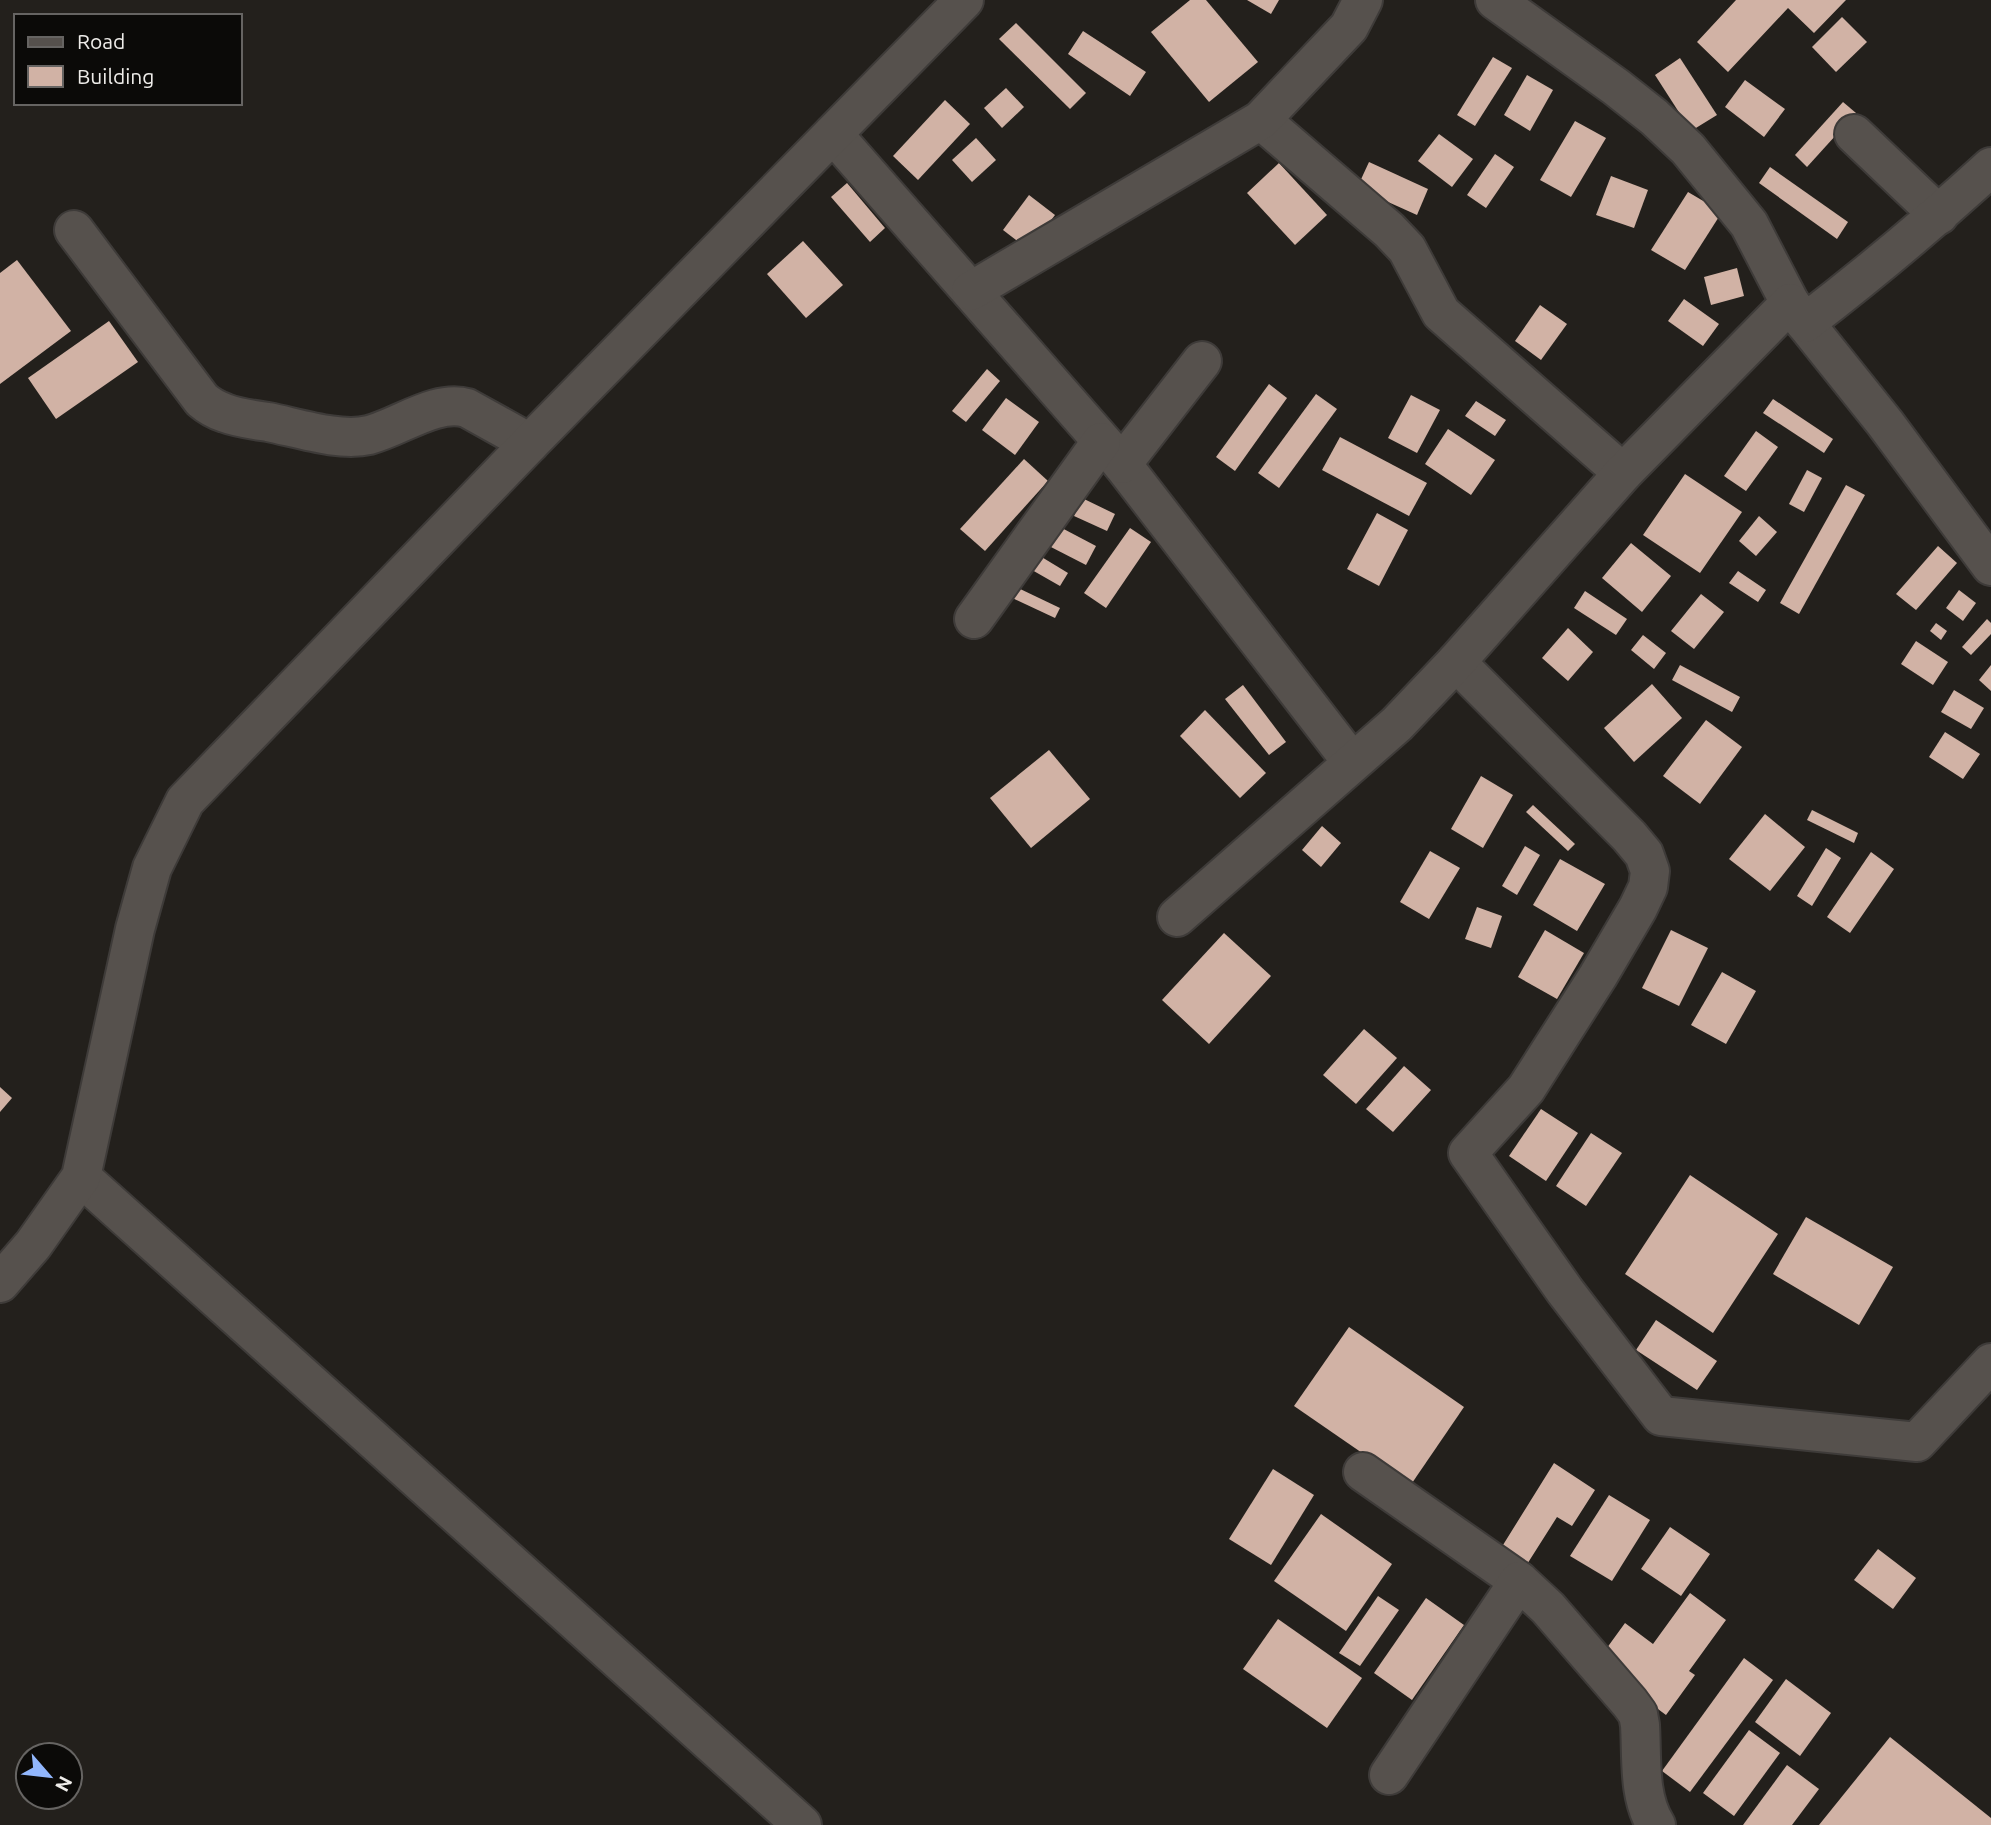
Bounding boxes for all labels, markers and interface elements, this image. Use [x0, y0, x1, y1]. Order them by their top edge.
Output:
legend [14, 14, 242, 105]
text: Road [77, 29, 125, 53]
text: Building [77, 64, 154, 88]
north arrow [14, 1741, 84, 1811]
text: N [51, 1773, 77, 1795]

